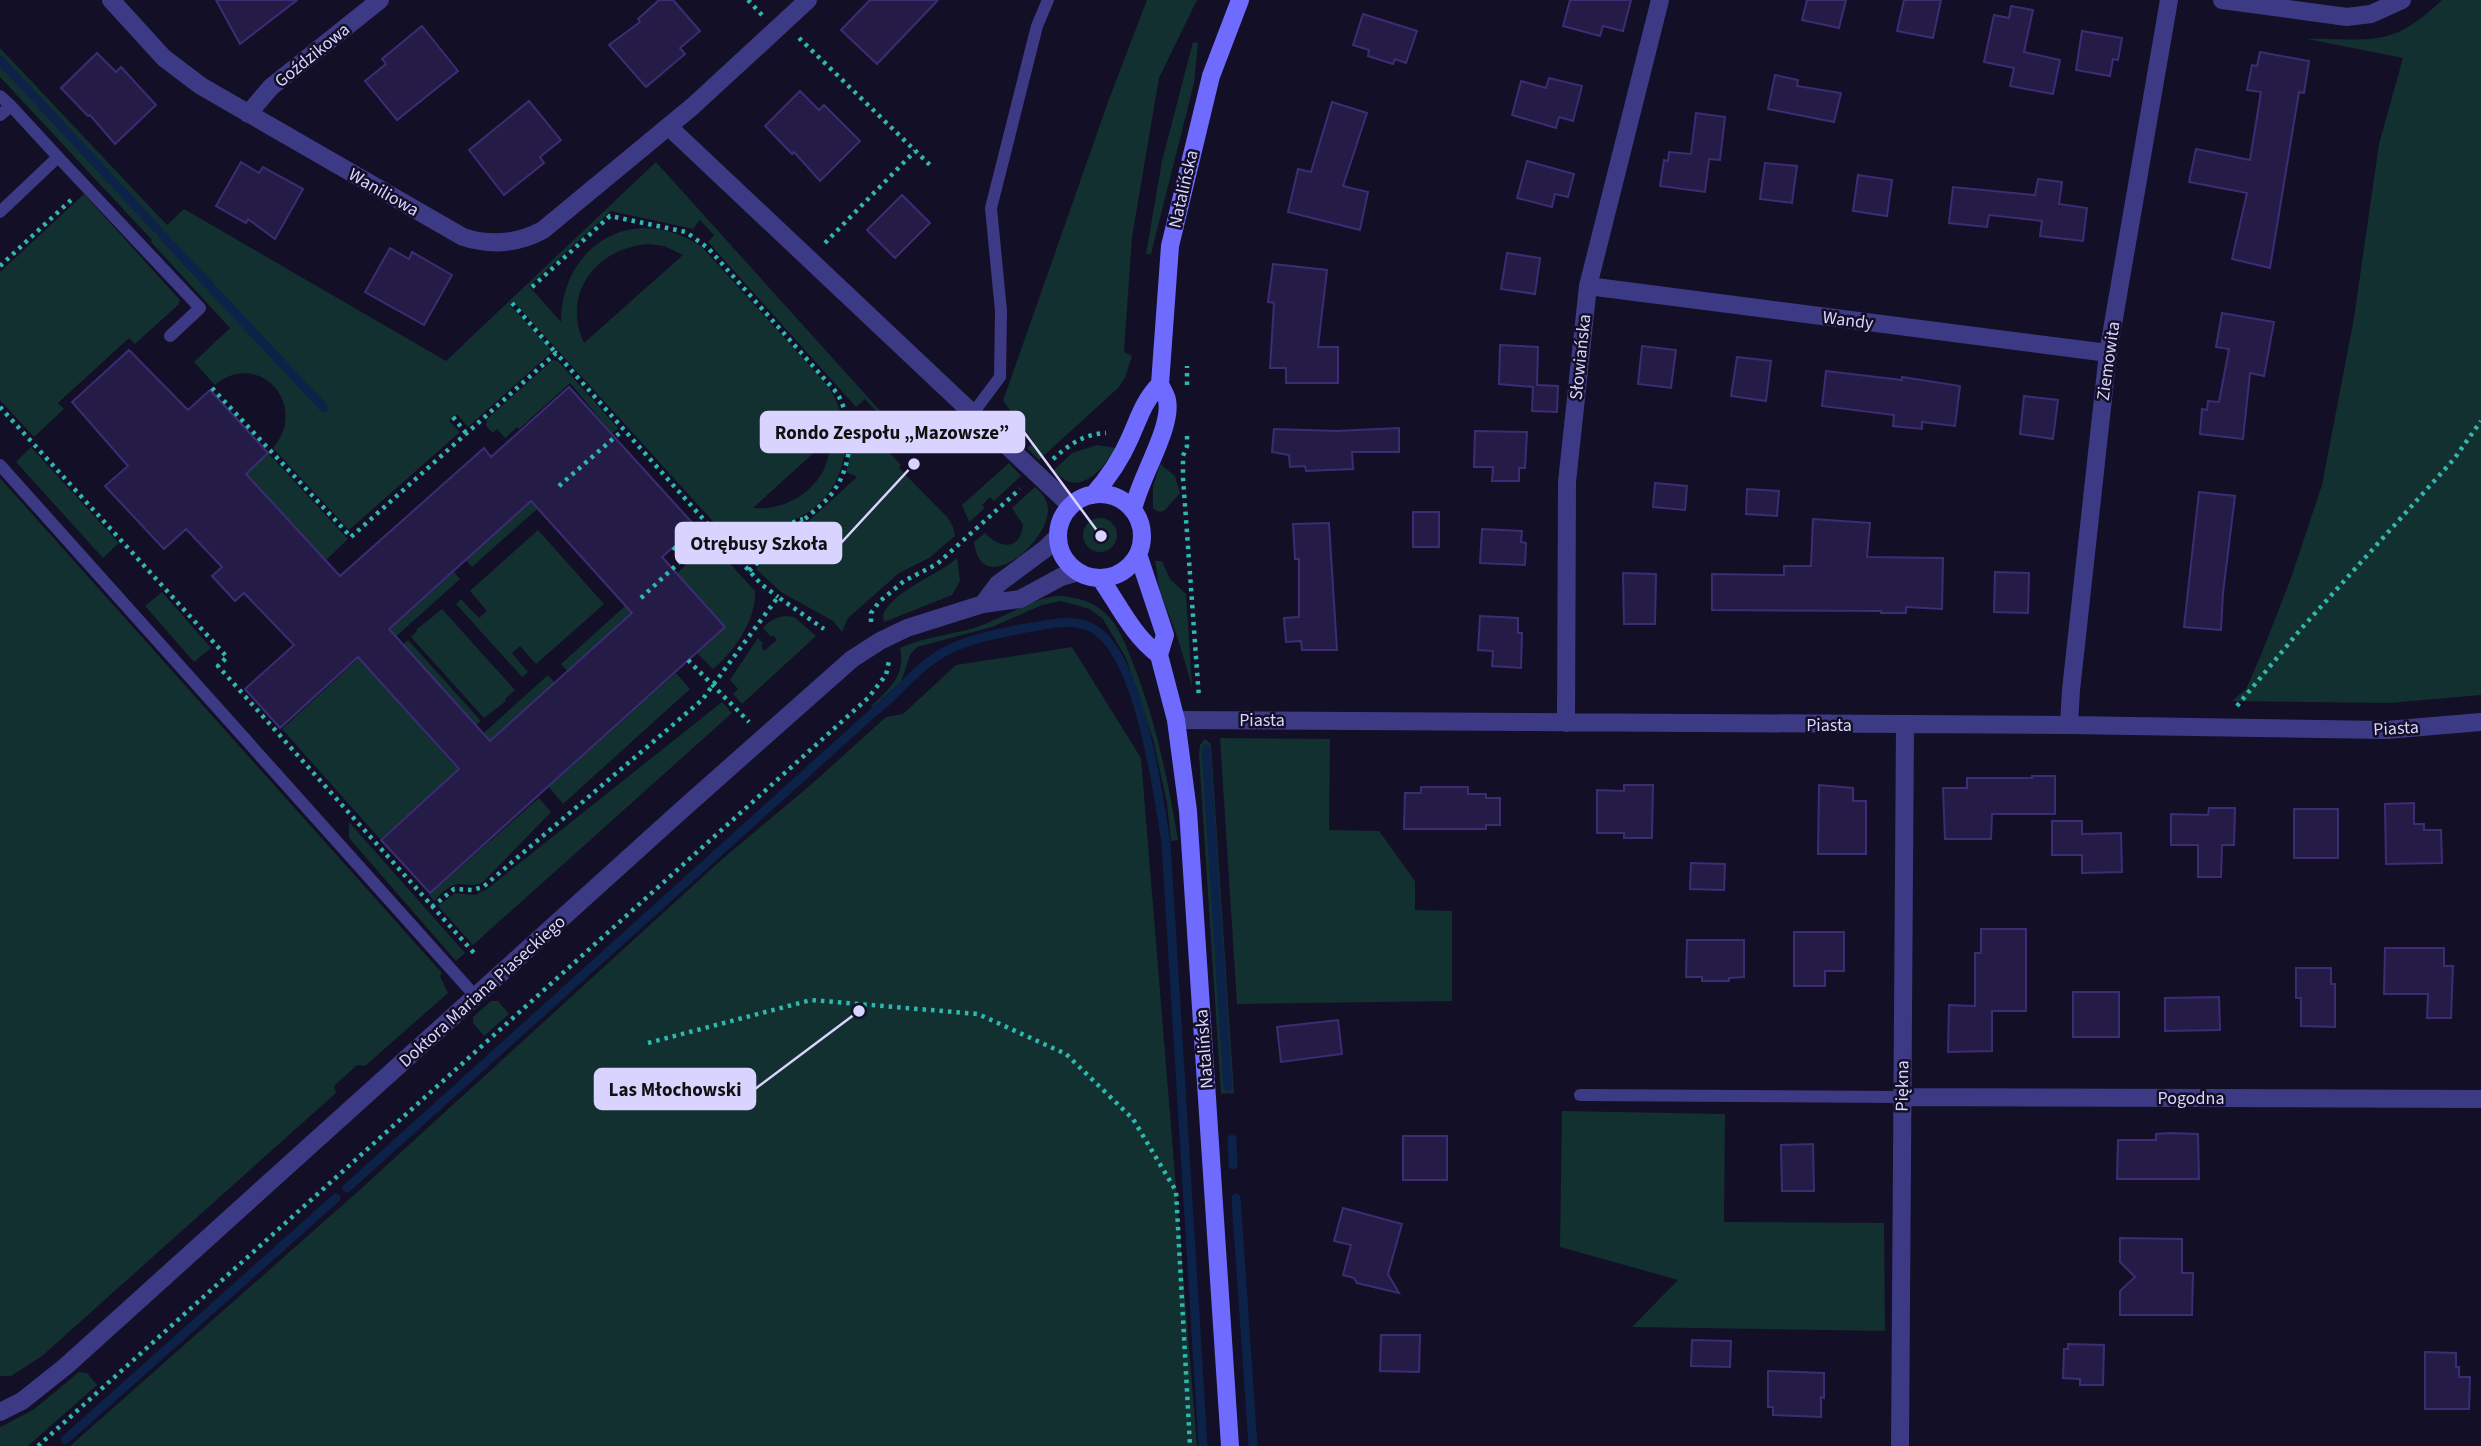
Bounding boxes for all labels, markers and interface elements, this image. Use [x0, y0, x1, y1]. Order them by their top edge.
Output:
street label: Goździkowa [269, 17, 355, 94]
street label: Natalińska [1162, 148, 1205, 231]
street label: Waniliowa [344, 162, 424, 223]
street label: Wandy [1821, 305, 1875, 336]
street label: Słowiańska [1564, 313, 1597, 401]
street label: Ziemowita [2091, 320, 2126, 402]
callout: Rondo Zespołu „Mazowsze” [761, 412, 1024, 452]
text: Rondo Zespołu „Mazowsze” [775, 420, 1009, 447]
callout: Otrębusy Szkoła [676, 523, 841, 563]
text: Otrębusy Szkoła [690, 531, 828, 558]
street label: Piasta [1239, 708, 1285, 733]
street label: Piasta [1806, 713, 1852, 738]
street label: Piasta [2373, 715, 2419, 742]
street label: Doktora Mariana Piaseckiego [393, 910, 571, 1073]
street label: Natalińska [1189, 1008, 1220, 1089]
street label: Piękna [1890, 1060, 1915, 1112]
callout: Las Młochowski [595, 1069, 755, 1109]
text: Las Młochowski [609, 1077, 741, 1104]
street label: Pogodna [2157, 1086, 2225, 1111]

